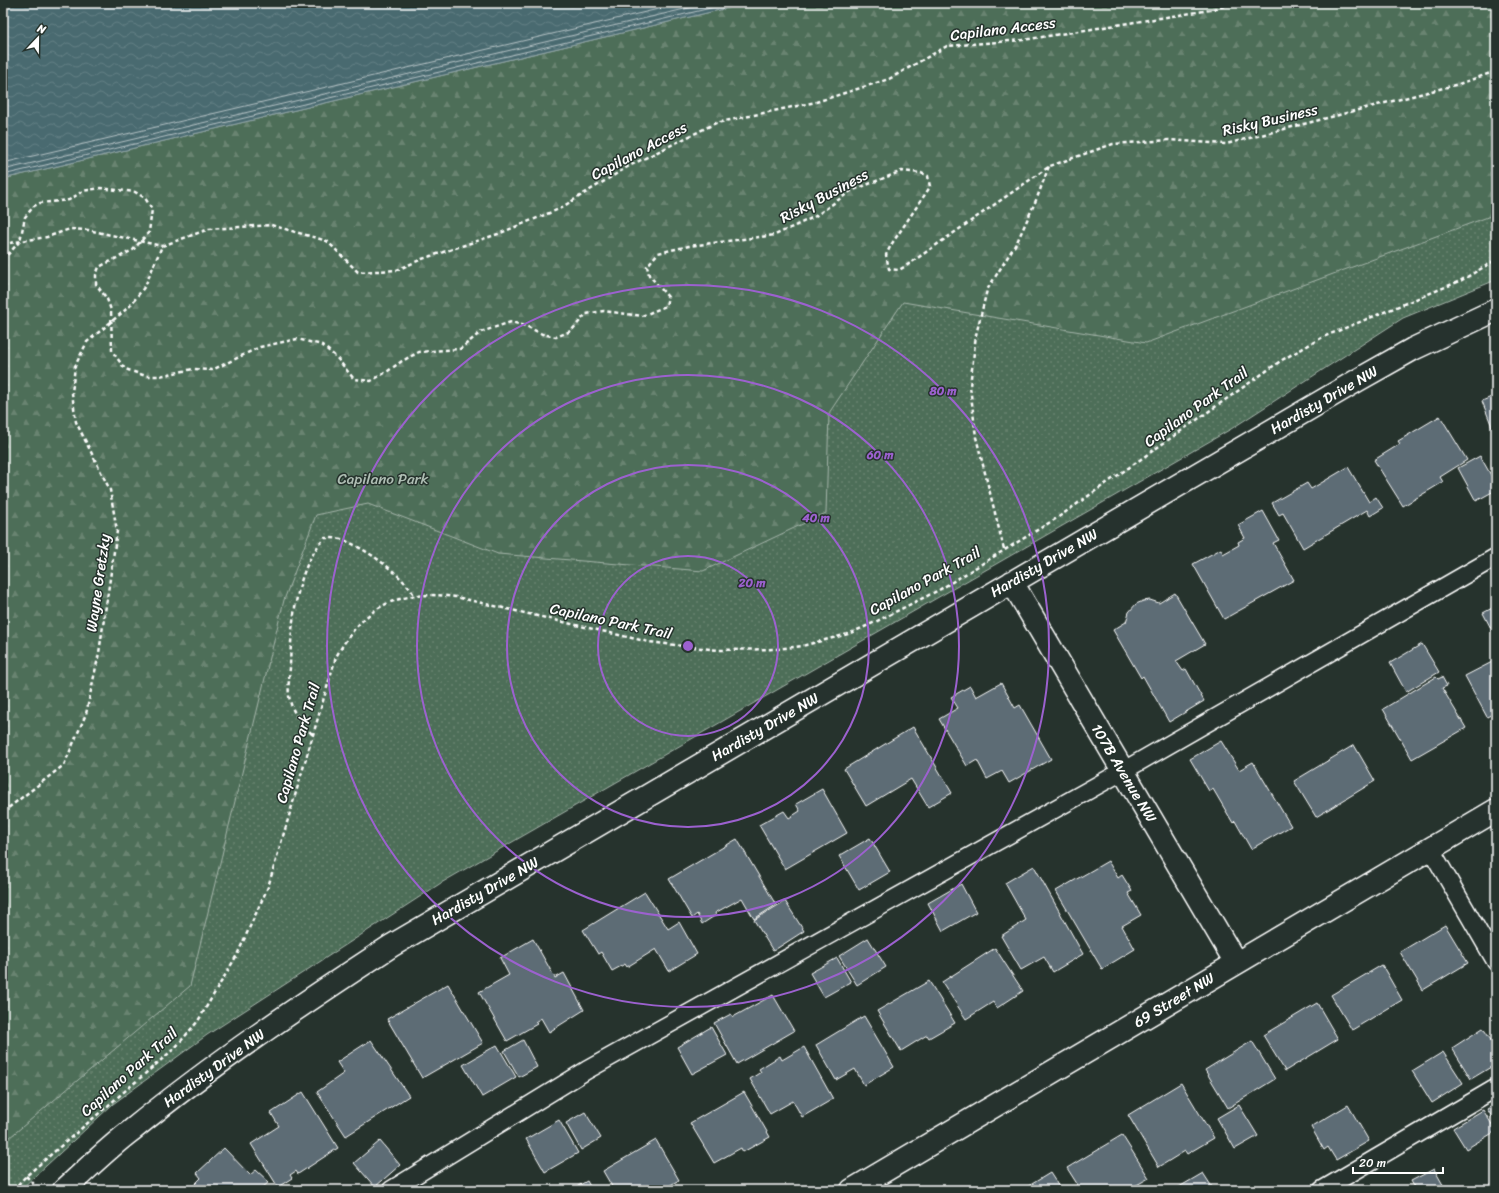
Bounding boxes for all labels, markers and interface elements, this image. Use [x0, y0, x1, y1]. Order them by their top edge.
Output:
street label: Capilano Access [949, 10, 1057, 48]
north arrow [18, 18, 58, 58]
text: N [34, 19, 49, 40]
street label: Risky Business [1220, 96, 1320, 144]
street label: Capilano Access [586, 115, 692, 187]
street label: Risky Business [775, 162, 873, 230]
street label: Hardisty Drive NW [1265, 358, 1383, 442]
street label: Capilano Park Trail [1138, 360, 1254, 454]
text: 80 m [928, 380, 957, 402]
text: 60 m [866, 444, 894, 466]
park label: Capilano Park [337, 466, 429, 492]
text: 40 m [801, 507, 830, 529]
street label: Hardisty Drive NW [985, 521, 1103, 605]
street label: Wayne Gretzky [78, 532, 118, 634]
street label: Capilano Park Trail [864, 539, 986, 622]
text: 20 m [738, 572, 766, 594]
street label: Capilano Park Trail [548, 595, 675, 647]
centre of rings [681, 639, 695, 653]
street label: Capilano Park Trail [268, 679, 328, 806]
street label: Hardisty Drive NW [706, 685, 824, 769]
street label: 107B Avenue NW [1084, 718, 1164, 828]
street label: Hardisty Drive NW [426, 849, 544, 933]
street label: 69 Street NW [1128, 965, 1220, 1035]
street label: Capilano Park Trail [74, 1020, 184, 1123]
street label: Hardisty Drive NW [157, 1022, 271, 1114]
scale bar [1353, 1149, 1443, 1175]
text: 20 m [1359, 1152, 1386, 1174]

